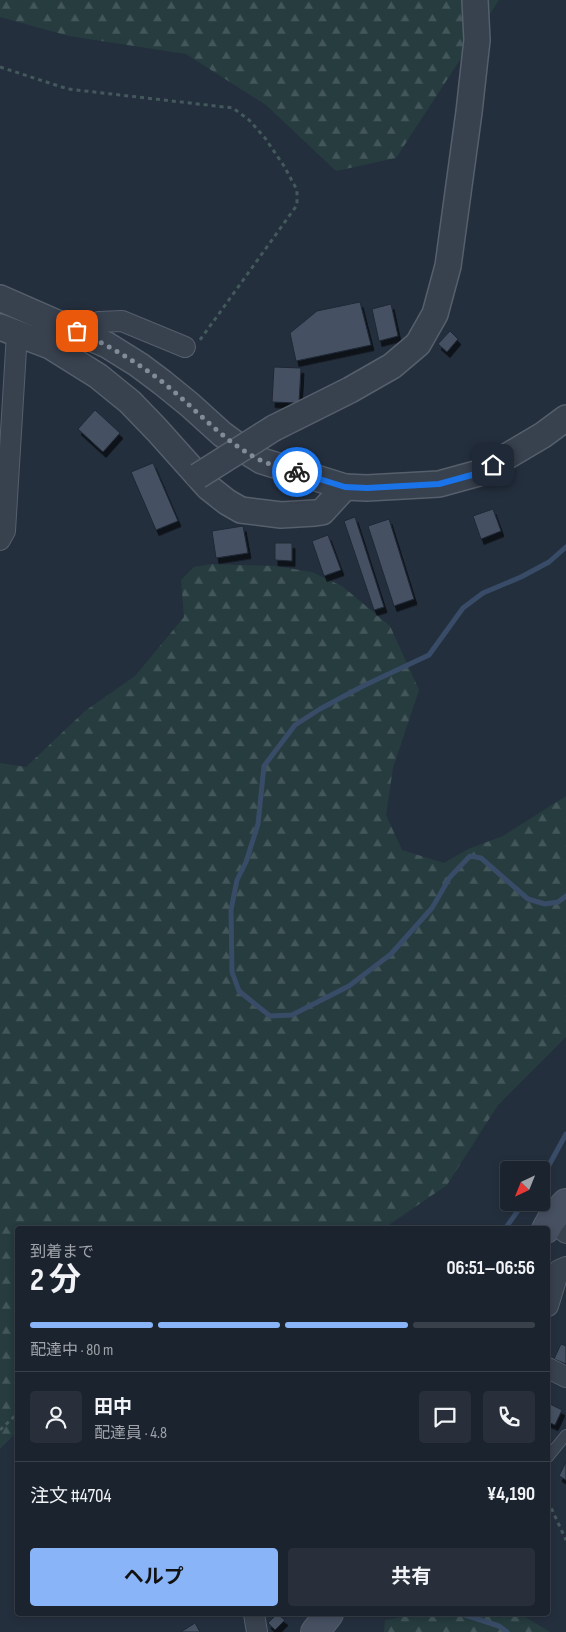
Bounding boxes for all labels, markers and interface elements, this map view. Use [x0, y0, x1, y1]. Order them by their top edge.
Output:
pin [56, 310, 98, 352]
icon: bag [63, 317, 91, 345]
pin [472, 444, 514, 486]
courier [272, 447, 322, 497]
icon: home [479, 451, 507, 479]
icon: bike [283, 458, 311, 486]
north arrow [500, 1161, 550, 1211]
map controls [500, 1161, 550, 1211]
text: 到着まで [30, 1243, 94, 1262]
text: 06:51–06:56 [446, 1257, 535, 1280]
text: 2 分 [30, 1261, 81, 1300]
text: 配達中 · 80 m [30, 1341, 113, 1360]
button: person [30, 1391, 82, 1443]
button: chat [419, 1391, 471, 1443]
button: phone [483, 1391, 535, 1443]
text: 田中 [94, 1396, 132, 1419]
text: 配達員 · 4.8 [94, 1424, 167, 1443]
text: ¥4,190 [487, 1483, 535, 1506]
text: 注文 #4704 [30, 1485, 111, 1508]
button: ヘルプ [30, 1548, 278, 1606]
button: 共有 [288, 1548, 535, 1606]

